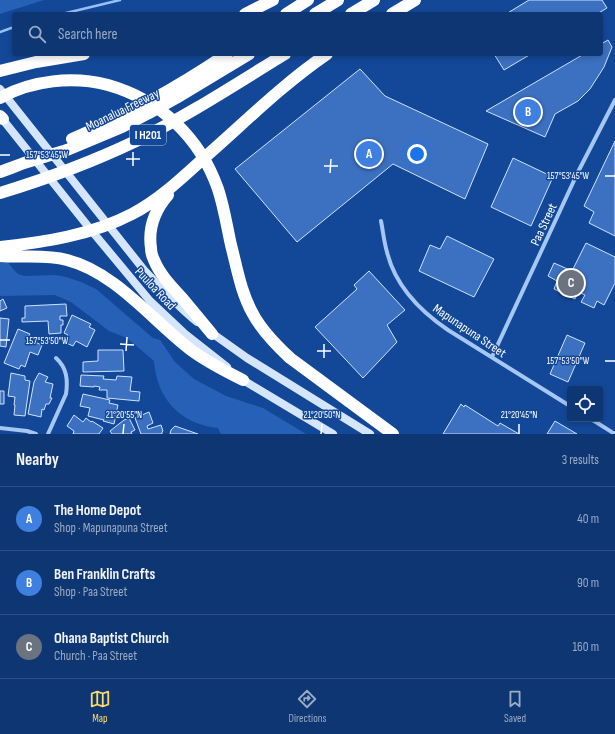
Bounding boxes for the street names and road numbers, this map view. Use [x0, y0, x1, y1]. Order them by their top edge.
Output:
street label: Moanalua Freeway [83, 85, 162, 135]
road number: I H201 [130, 125, 166, 145]
street label: Paa Street [527, 201, 561, 248]
street label: Puuloa Road [131, 264, 179, 313]
street label: Mapunapuna Street [430, 300, 509, 361]

